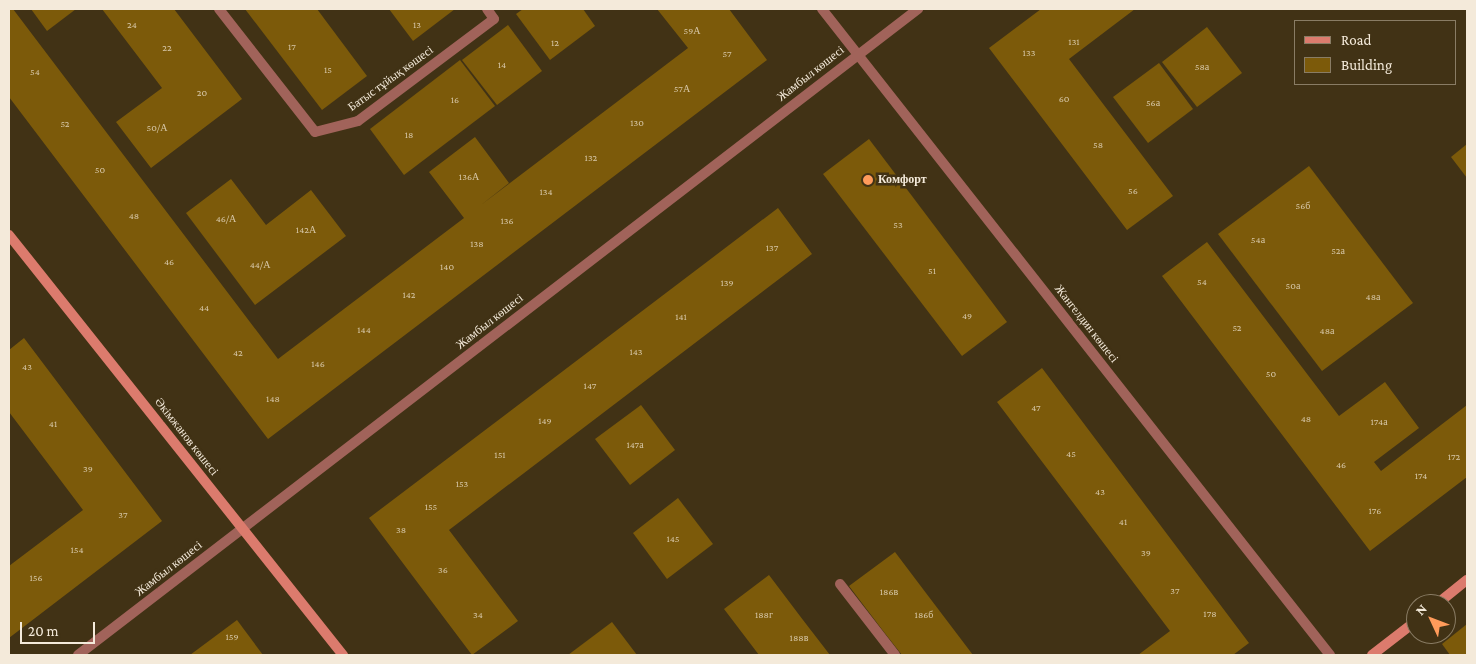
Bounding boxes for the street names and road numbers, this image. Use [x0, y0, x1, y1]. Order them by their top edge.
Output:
street label: Батыс тұйық көшесі [346, 43, 436, 115]
street label: Жамбыл көшесі [775, 43, 847, 105]
street label: Жангелдин көшесі [1051, 282, 1121, 366]
street label: Жамбыл көшесі [454, 291, 526, 353]
street label: Әкімжанов көшесі [151, 395, 221, 479]
street label: Жамбыл көшесі [133, 538, 205, 600]

